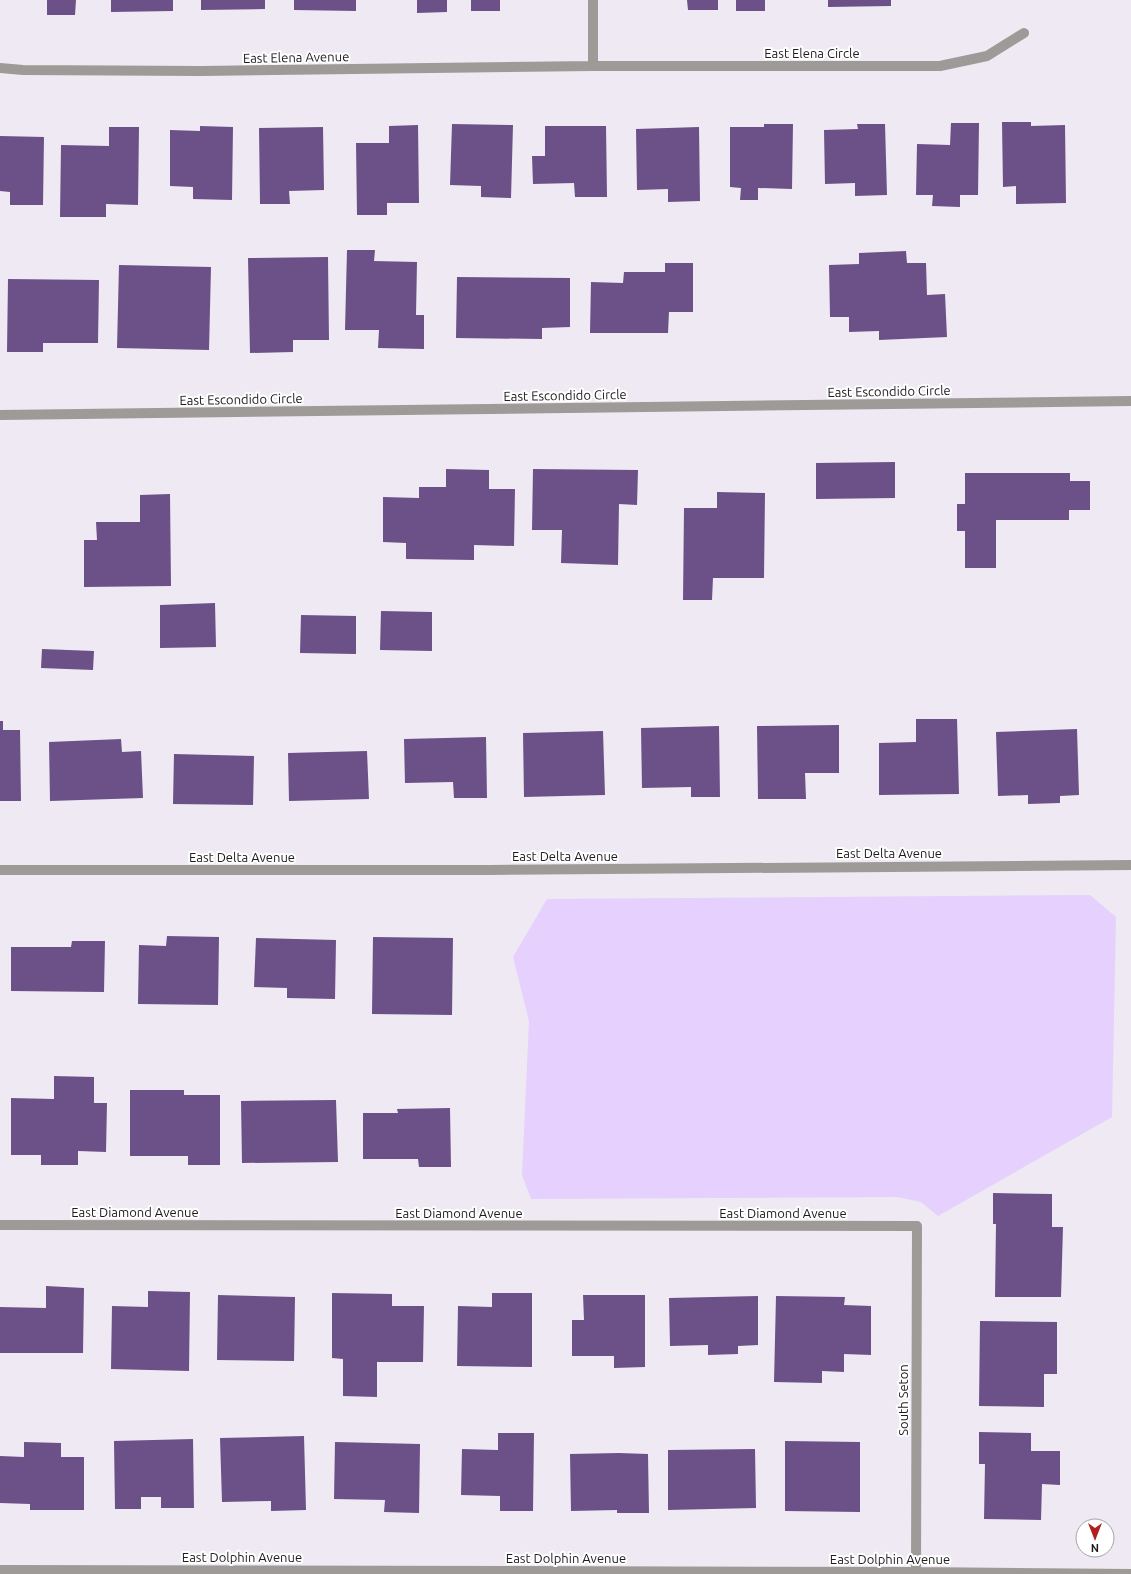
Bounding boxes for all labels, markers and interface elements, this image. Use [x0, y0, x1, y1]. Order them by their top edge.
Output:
street label: East Elena Circle [764, 46, 860, 60]
street label: East Elena Avenue [243, 49, 349, 65]
street label: East Escondido Circle [827, 383, 951, 399]
street label: East Escondido Circle [503, 387, 627, 403]
street label: East Escondido Circle [179, 391, 303, 407]
street label: East Delta Avenue [836, 846, 942, 860]
street label: East Delta Avenue [512, 849, 618, 863]
street label: East Delta Avenue [189, 850, 295, 864]
street label: East Diamond Avenue [71, 1205, 199, 1219]
street label: East Diamond Avenue [395, 1206, 523, 1220]
street label: East Diamond Avenue [719, 1206, 847, 1220]
street label: South Seton [896, 1364, 910, 1436]
north arrow [1075, 1518, 1115, 1558]
text: N [1091, 1542, 1099, 1554]
street label: East Dolphin Avenue [182, 1550, 302, 1564]
street label: East Dolphin Avenue [506, 1551, 626, 1565]
street label: East Dolphin Avenue [830, 1552, 950, 1566]

